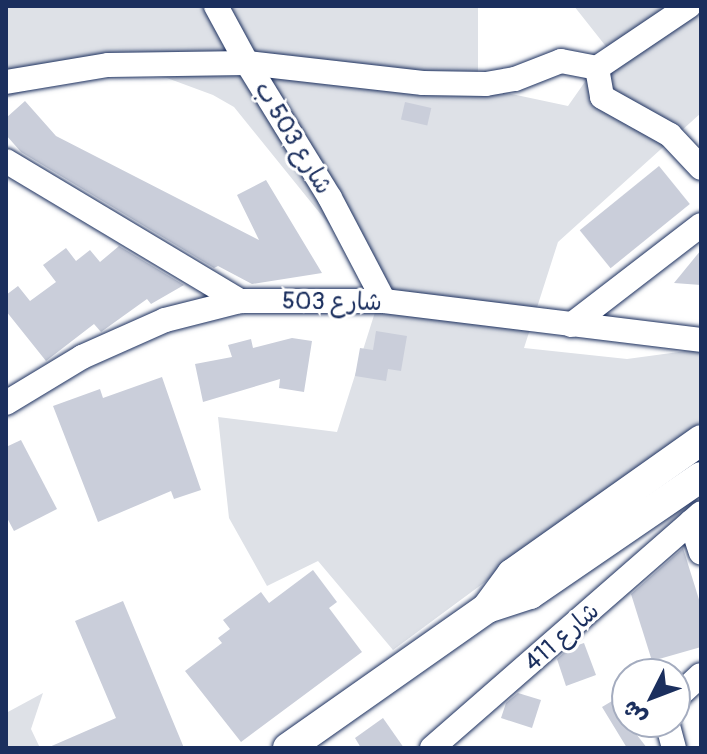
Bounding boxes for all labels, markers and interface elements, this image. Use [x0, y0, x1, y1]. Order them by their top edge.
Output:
street label: شارع 503 ب [248, 76, 338, 200]
street label: شارع 503 [282, 287, 382, 317]
street label: شارع 411 [519, 597, 605, 677]
north arrow [611, 658, 691, 738]
text: ش [616, 694, 653, 731]

